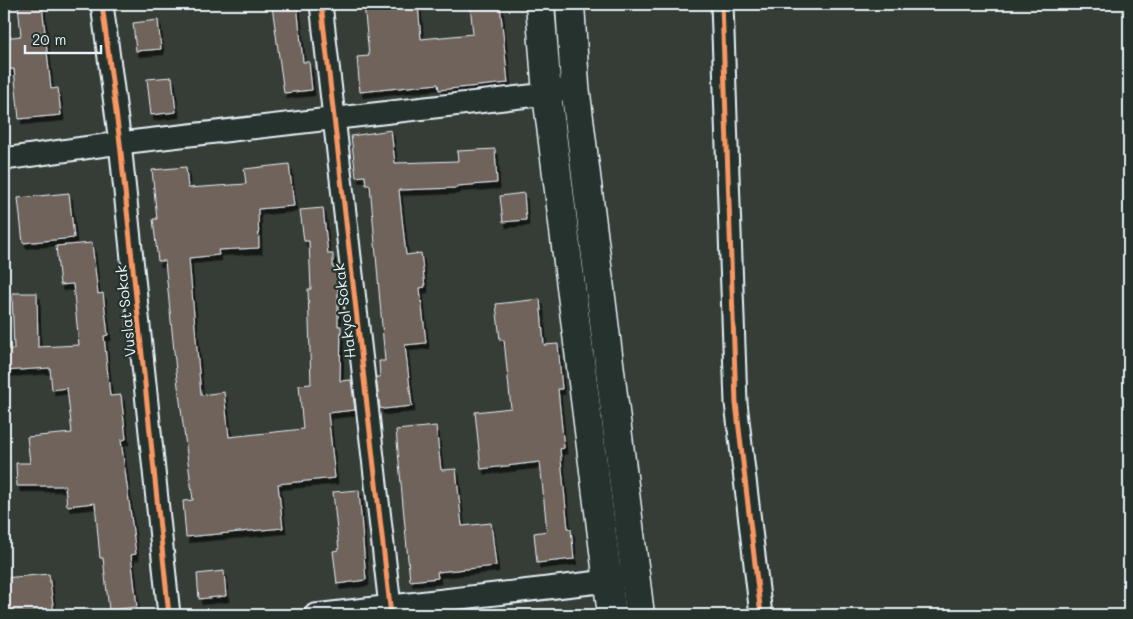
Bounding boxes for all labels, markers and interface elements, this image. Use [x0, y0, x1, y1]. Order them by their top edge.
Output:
scale bar [25, 22, 101, 54]
text: 20 m [32, 29, 66, 49]
street label: Hakyol Sokak [328, 262, 360, 360]
street label: Vuslat Sokak [110, 264, 140, 358]

